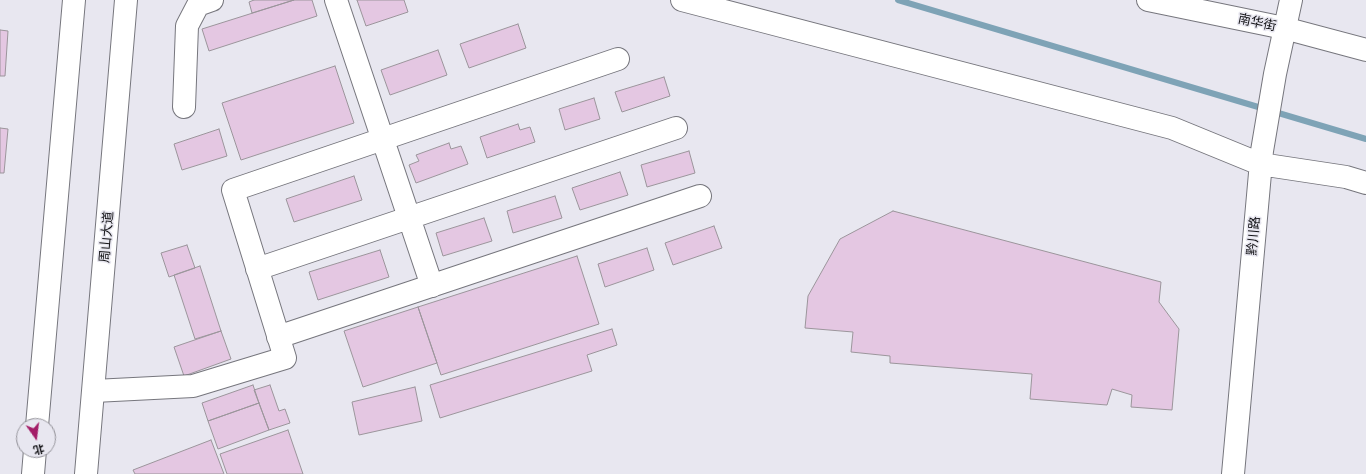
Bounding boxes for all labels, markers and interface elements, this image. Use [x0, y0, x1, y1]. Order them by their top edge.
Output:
street label: 南华街 [1236, 11, 1278, 35]
street label: 周山大道 [97, 210, 117, 264]
street label: 黔川路 [1245, 216, 1263, 256]
north arrow [16, 418, 56, 458]
text: 北 [32, 442, 46, 457]

